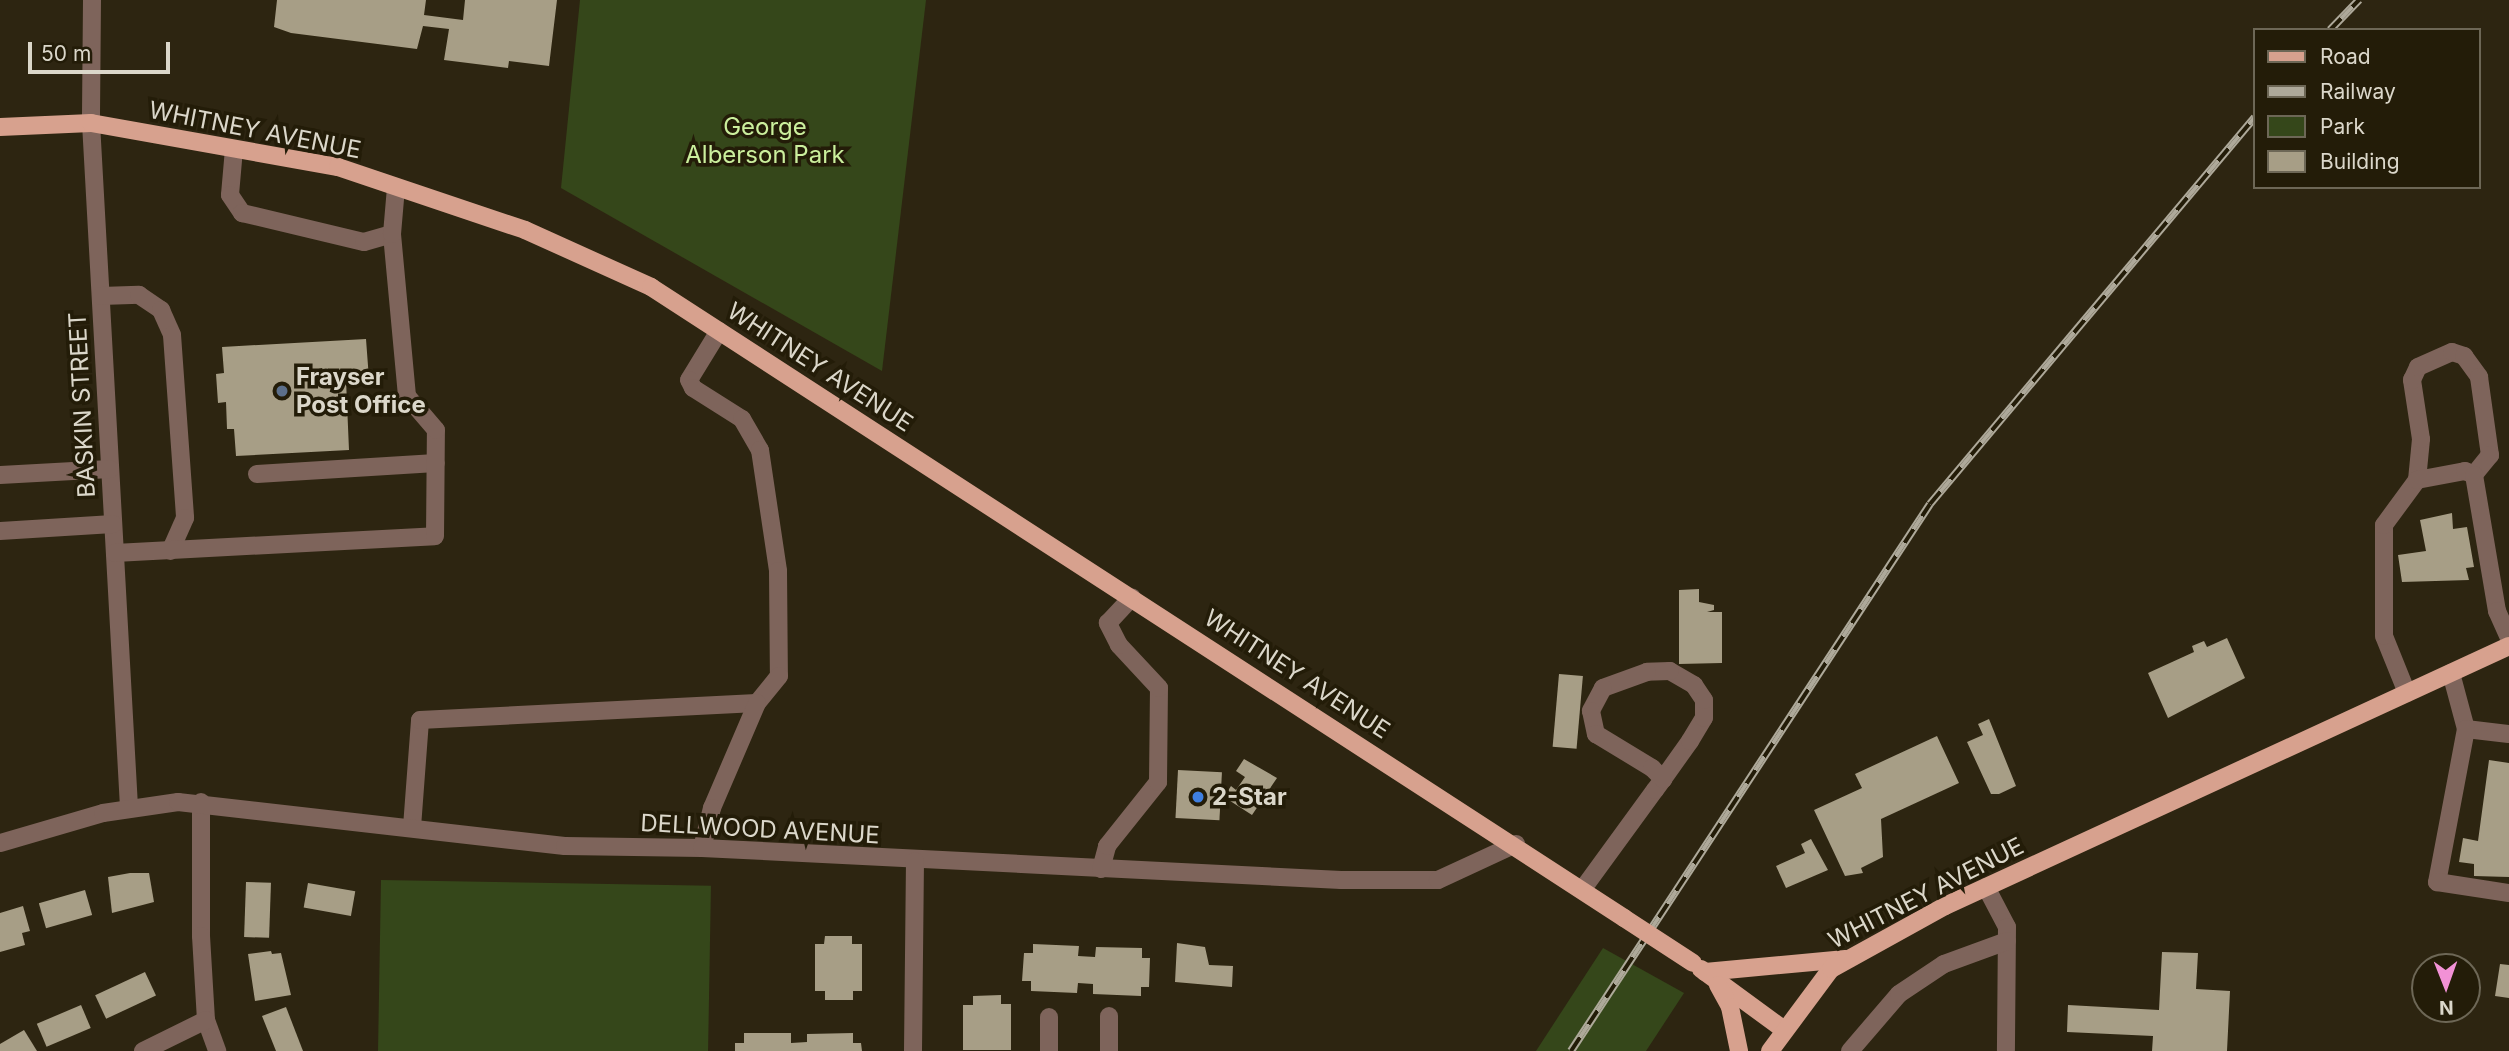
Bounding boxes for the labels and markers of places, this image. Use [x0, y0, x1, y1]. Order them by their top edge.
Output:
place label: Frayser Post Office [296, 363, 426, 419]
marker: Frayser Post Office [274, 383, 290, 399]
place label: 2-Star [1212, 783, 1287, 811]
marker: 2-Star [1190, 789, 1206, 805]

